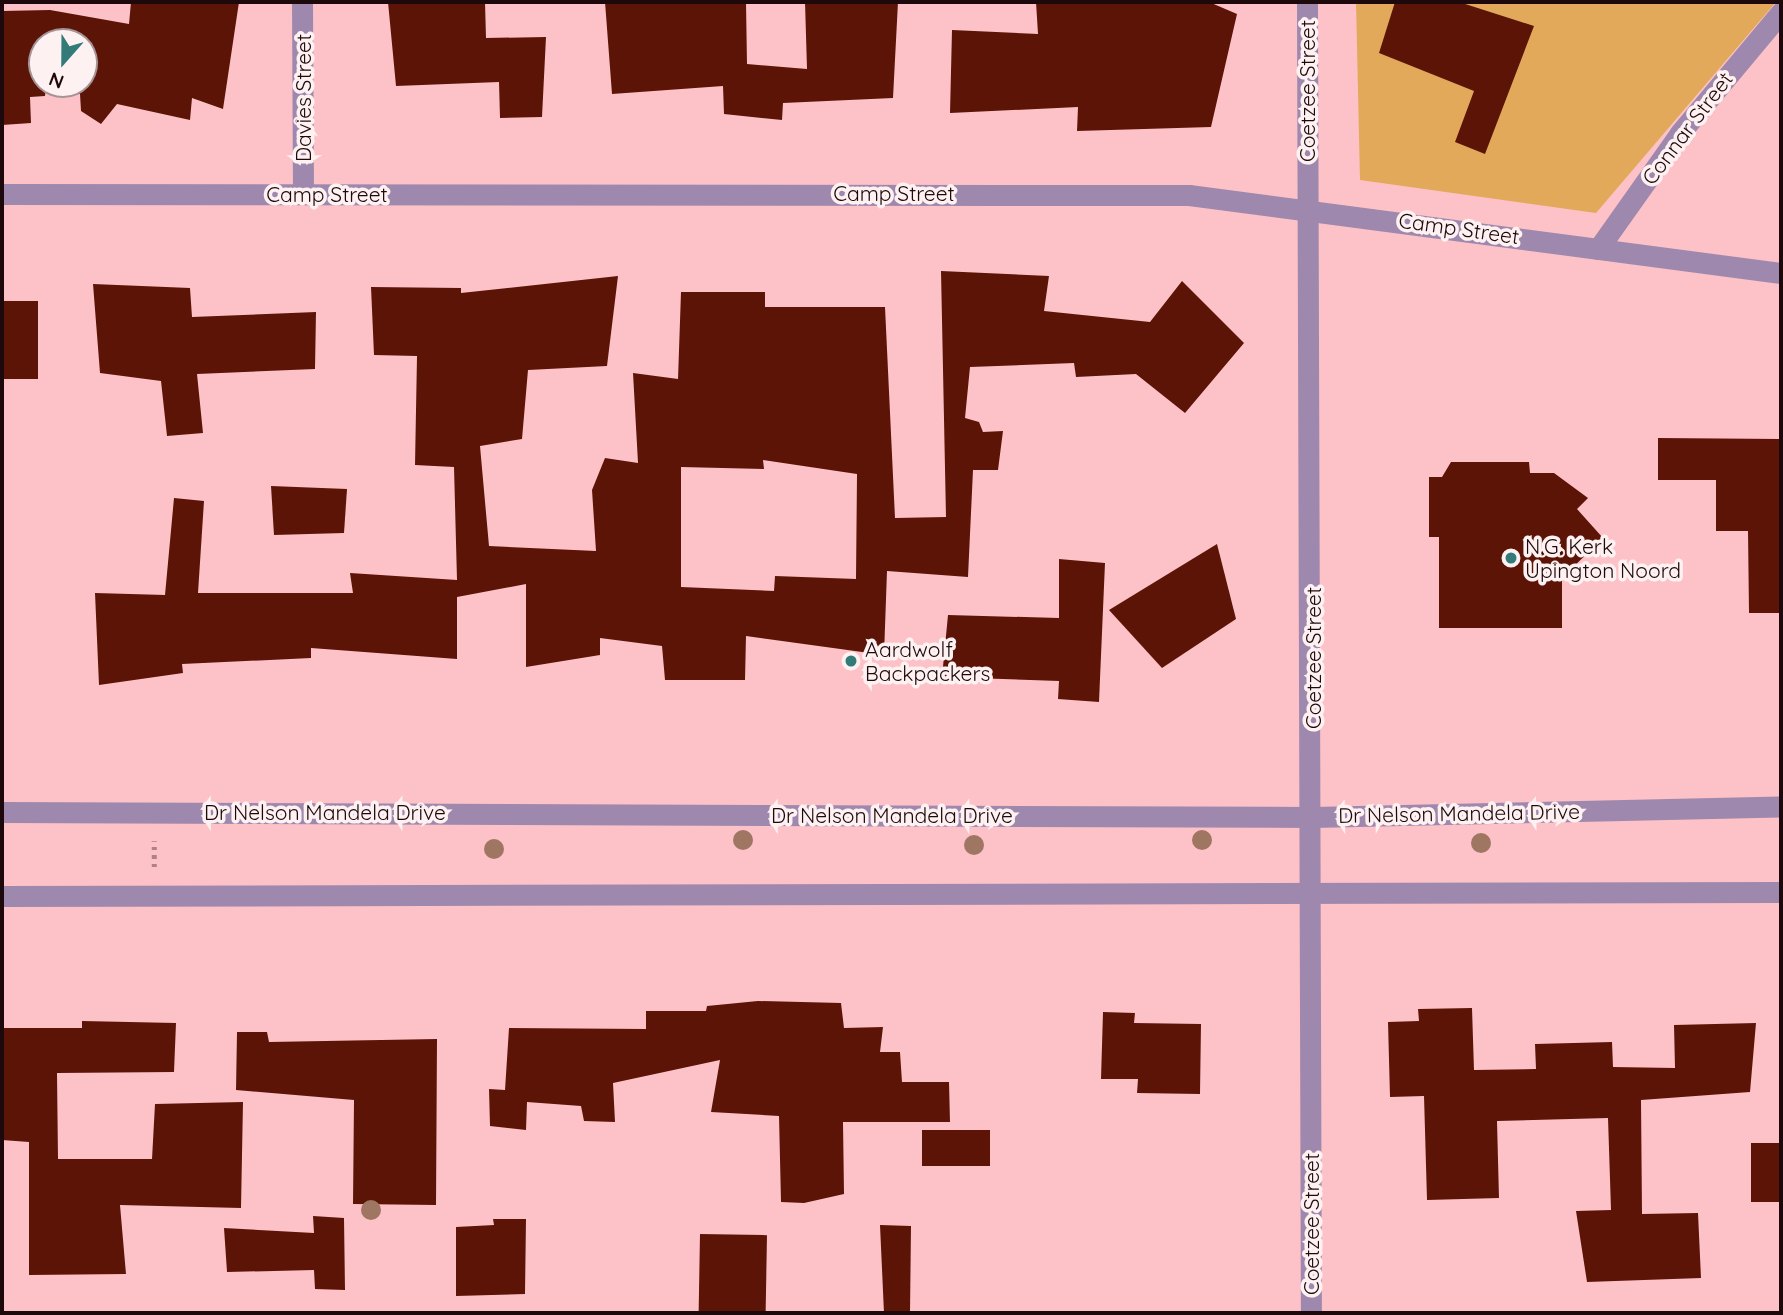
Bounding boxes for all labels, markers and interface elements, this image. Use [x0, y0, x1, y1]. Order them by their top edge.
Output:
street label: Coetzee Street [1294, 20, 1320, 162]
north arrow [28, 28, 98, 98]
street label: Davies Street [290, 34, 316, 162]
text: N [45, 67, 67, 94]
street label: Connar Street [1636, 67, 1738, 189]
street label: Camp Street [833, 180, 955, 206]
street label: Camp Street [266, 181, 388, 207]
street label: Camp Street [1397, 207, 1521, 249]
place label: N.G. Kerk Upington Noord [1525, 533, 1681, 583]
marker: N.G. Kerk Upington Noord [1503, 550, 1519, 566]
street label: Coetzee Street [1300, 587, 1326, 729]
place label: Aardwolf Backpackers [865, 636, 990, 686]
marker: Aardwolf Backpackers [843, 653, 859, 669]
street label: Dr Nelson Mandela Drive [1338, 798, 1580, 828]
street label: Dr Nelson Mandela Drive [204, 799, 446, 825]
street label: Dr Nelson Mandela Drive [771, 802, 1013, 828]
street label: Coetzee Street [1298, 1153, 1324, 1295]

